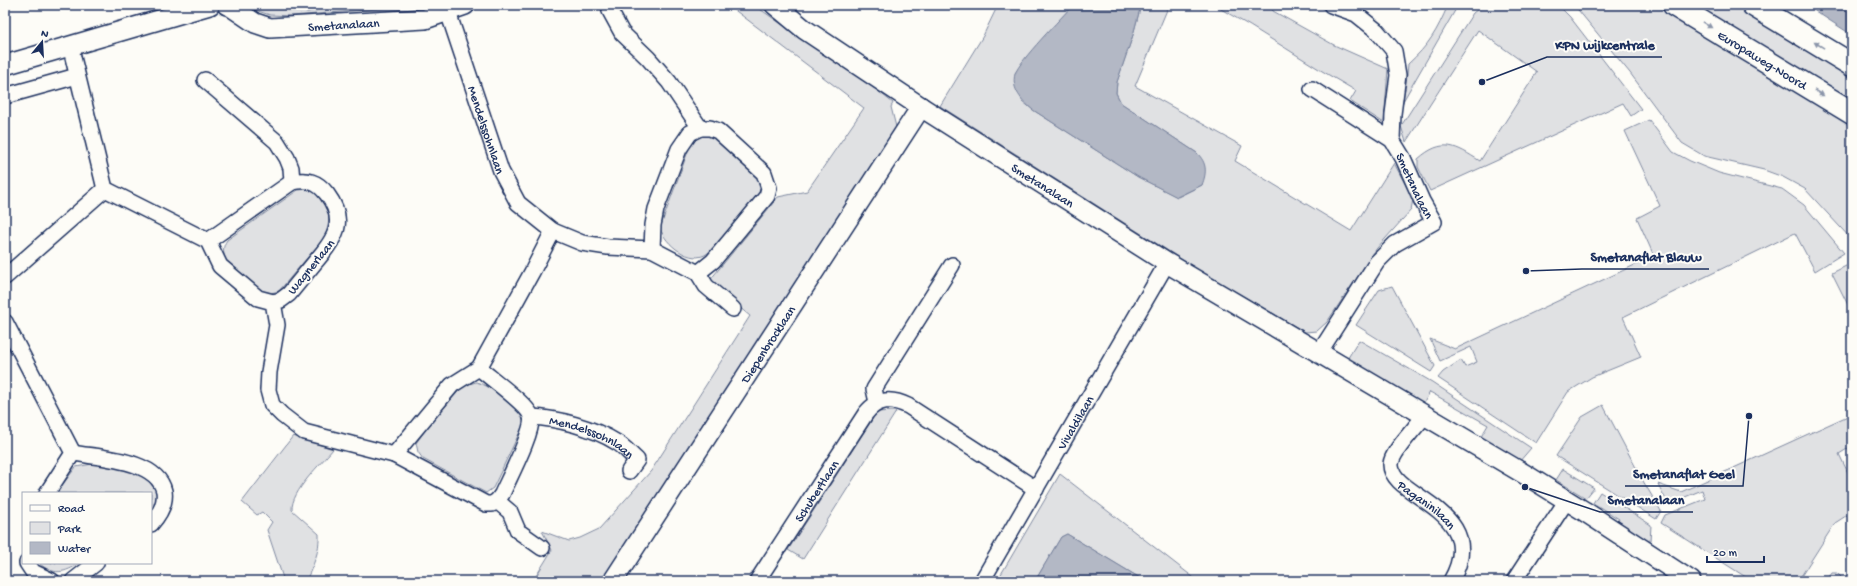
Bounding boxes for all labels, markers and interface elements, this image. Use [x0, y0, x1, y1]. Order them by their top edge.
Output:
street label: Smetanalaan [308, 17, 381, 36]
north arrow [22, 22, 62, 62]
one-way arrow [1701, 22, 1713, 29]
text: N [39, 28, 50, 41]
street label: Europaweg-Noord [1714, 28, 1810, 95]
callout: KPN wijkcentrale [1547, 31, 1662, 57]
text: KPN wijkcentrale [1554, 38, 1656, 55]
one-way arrow [1813, 41, 1825, 48]
street label: Mendelssohnlaan [463, 84, 507, 177]
one-way arrow [1813, 89, 1824, 96]
street label: Smetanalaan [1392, 151, 1436, 223]
street label: Smetanalaan [1008, 161, 1077, 213]
street label: Wagnerlaan [285, 236, 339, 298]
callout: Smetanaflat Blauw [1582, 243, 1709, 269]
text: Smetanaflat Blauw [1590, 250, 1702, 267]
street label: Diepenbrocklaan [738, 303, 800, 387]
street label: Vivaldilaan [1055, 393, 1099, 454]
street label: Mendelssohnlaan [548, 414, 637, 464]
street label: Schubertlaan [792, 457, 844, 525]
callout: Smetanaflat Geel [1625, 460, 1743, 486]
text: Smetanaflat Geel [1633, 467, 1735, 484]
street label: Paganinilaan [1393, 478, 1459, 534]
callout: Smetanalaan [1600, 486, 1693, 512]
legend [22, 492, 152, 564]
text: Smetanalaan [1608, 493, 1685, 510]
text: Road [58, 503, 85, 517]
text: Park [57, 523, 83, 537]
scale bar [1707, 538, 1764, 564]
text: Water [58, 543, 92, 557]
text: 20 m [1713, 547, 1738, 561]

